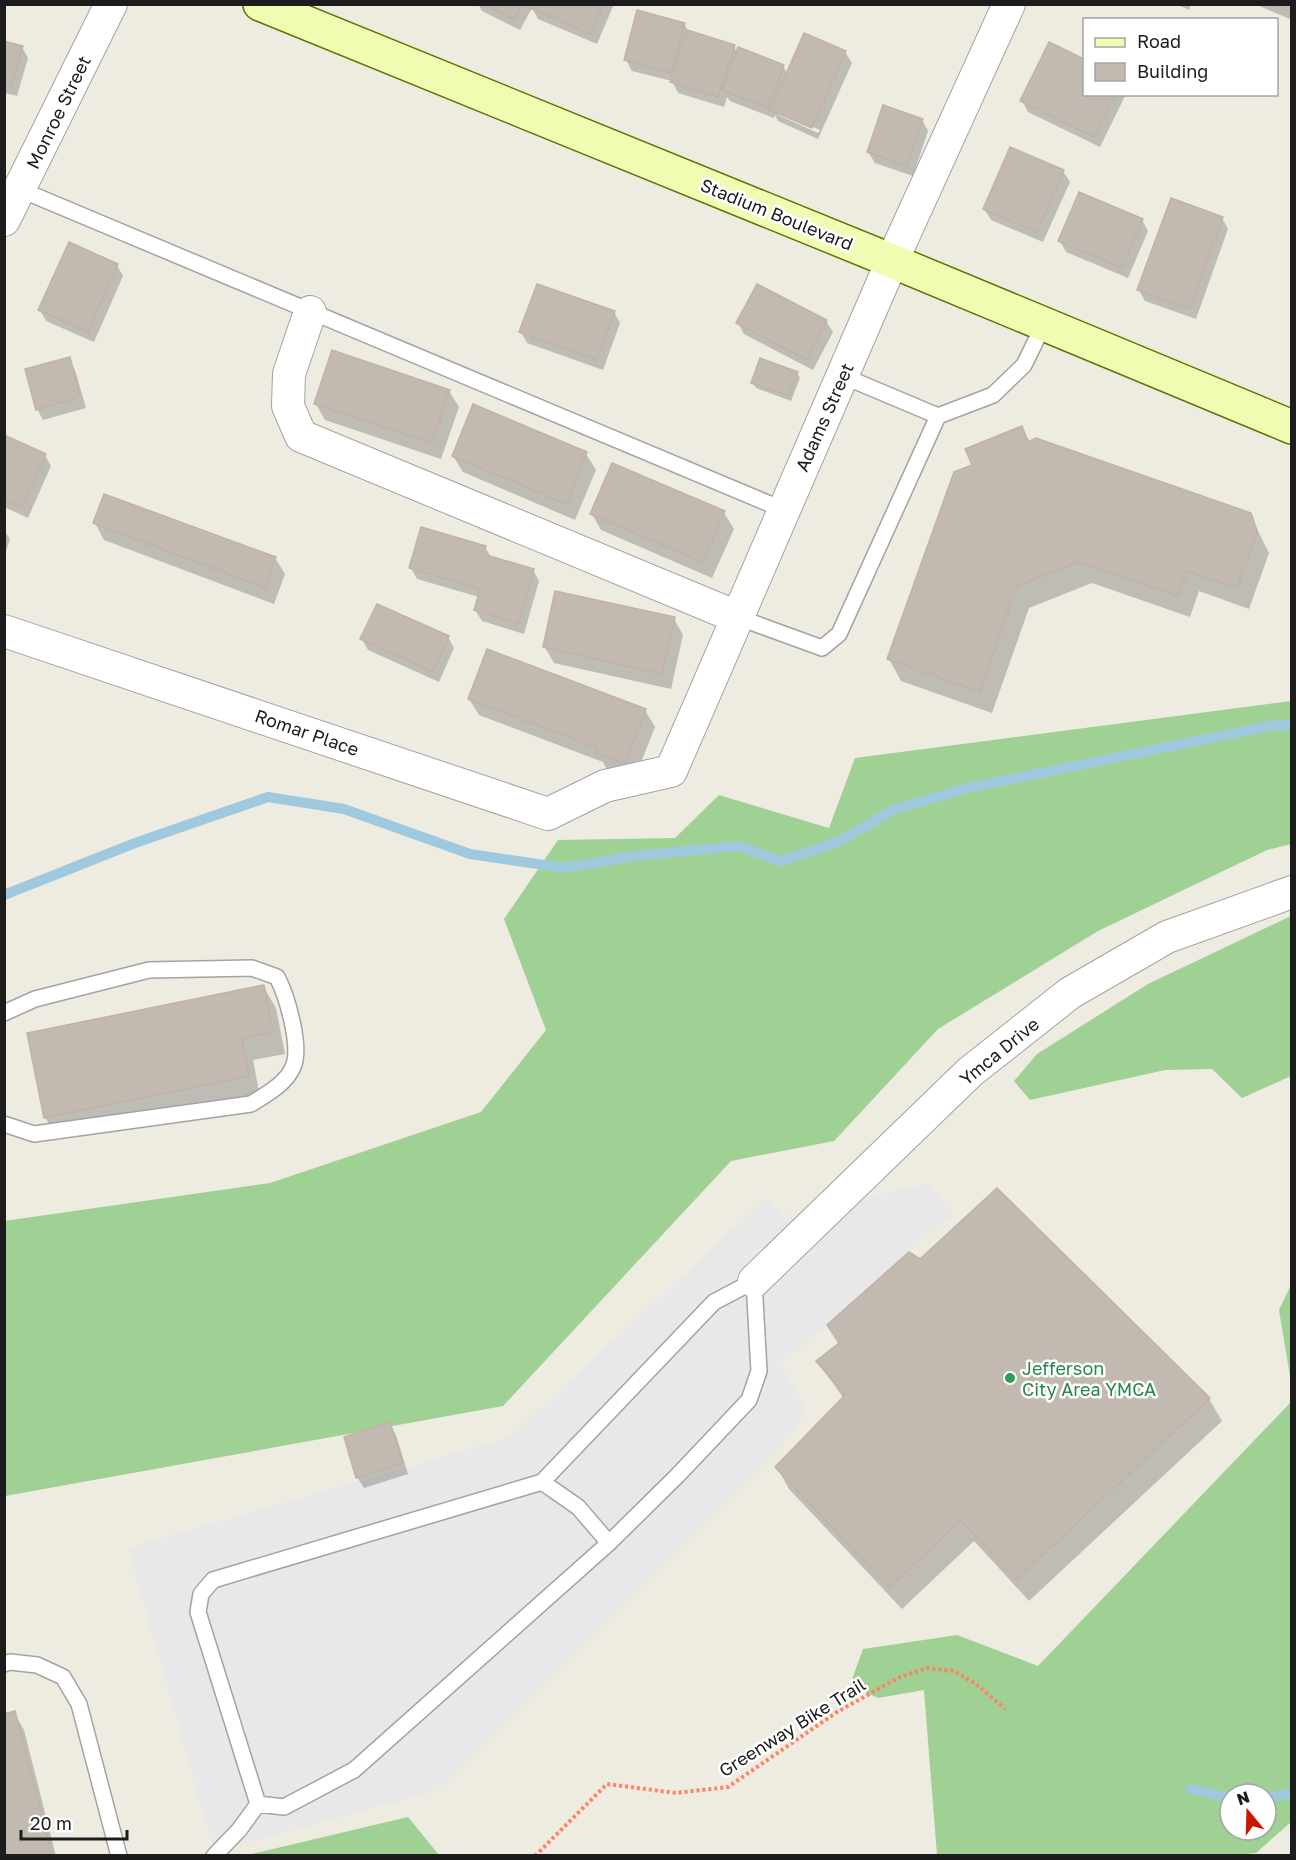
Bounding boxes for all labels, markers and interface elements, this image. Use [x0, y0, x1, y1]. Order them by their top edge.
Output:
legend [1083, 18, 1278, 96]
text: Road [1137, 30, 1181, 52]
street label: Monroe Street [21, 52, 95, 172]
text: Building [1137, 60, 1208, 82]
street label: Stadium Boulevard [697, 173, 857, 255]
street label: Adams Street [790, 359, 858, 475]
street label: Romar Place [252, 704, 362, 760]
street label: Ymca Drive [955, 1012, 1043, 1090]
place label: Jefferson City Area YMCA [1022, 1357, 1156, 1400]
marker: Jefferson City Area YMCA [1003, 1371, 1017, 1385]
street label: Greenway Bike Trail [715, 1673, 870, 1781]
north arrow [1218, 1782, 1278, 1842]
text: N [1234, 1786, 1252, 1809]
scale bar [21, 1803, 128, 1841]
text: 20 m [30, 1812, 72, 1834]

